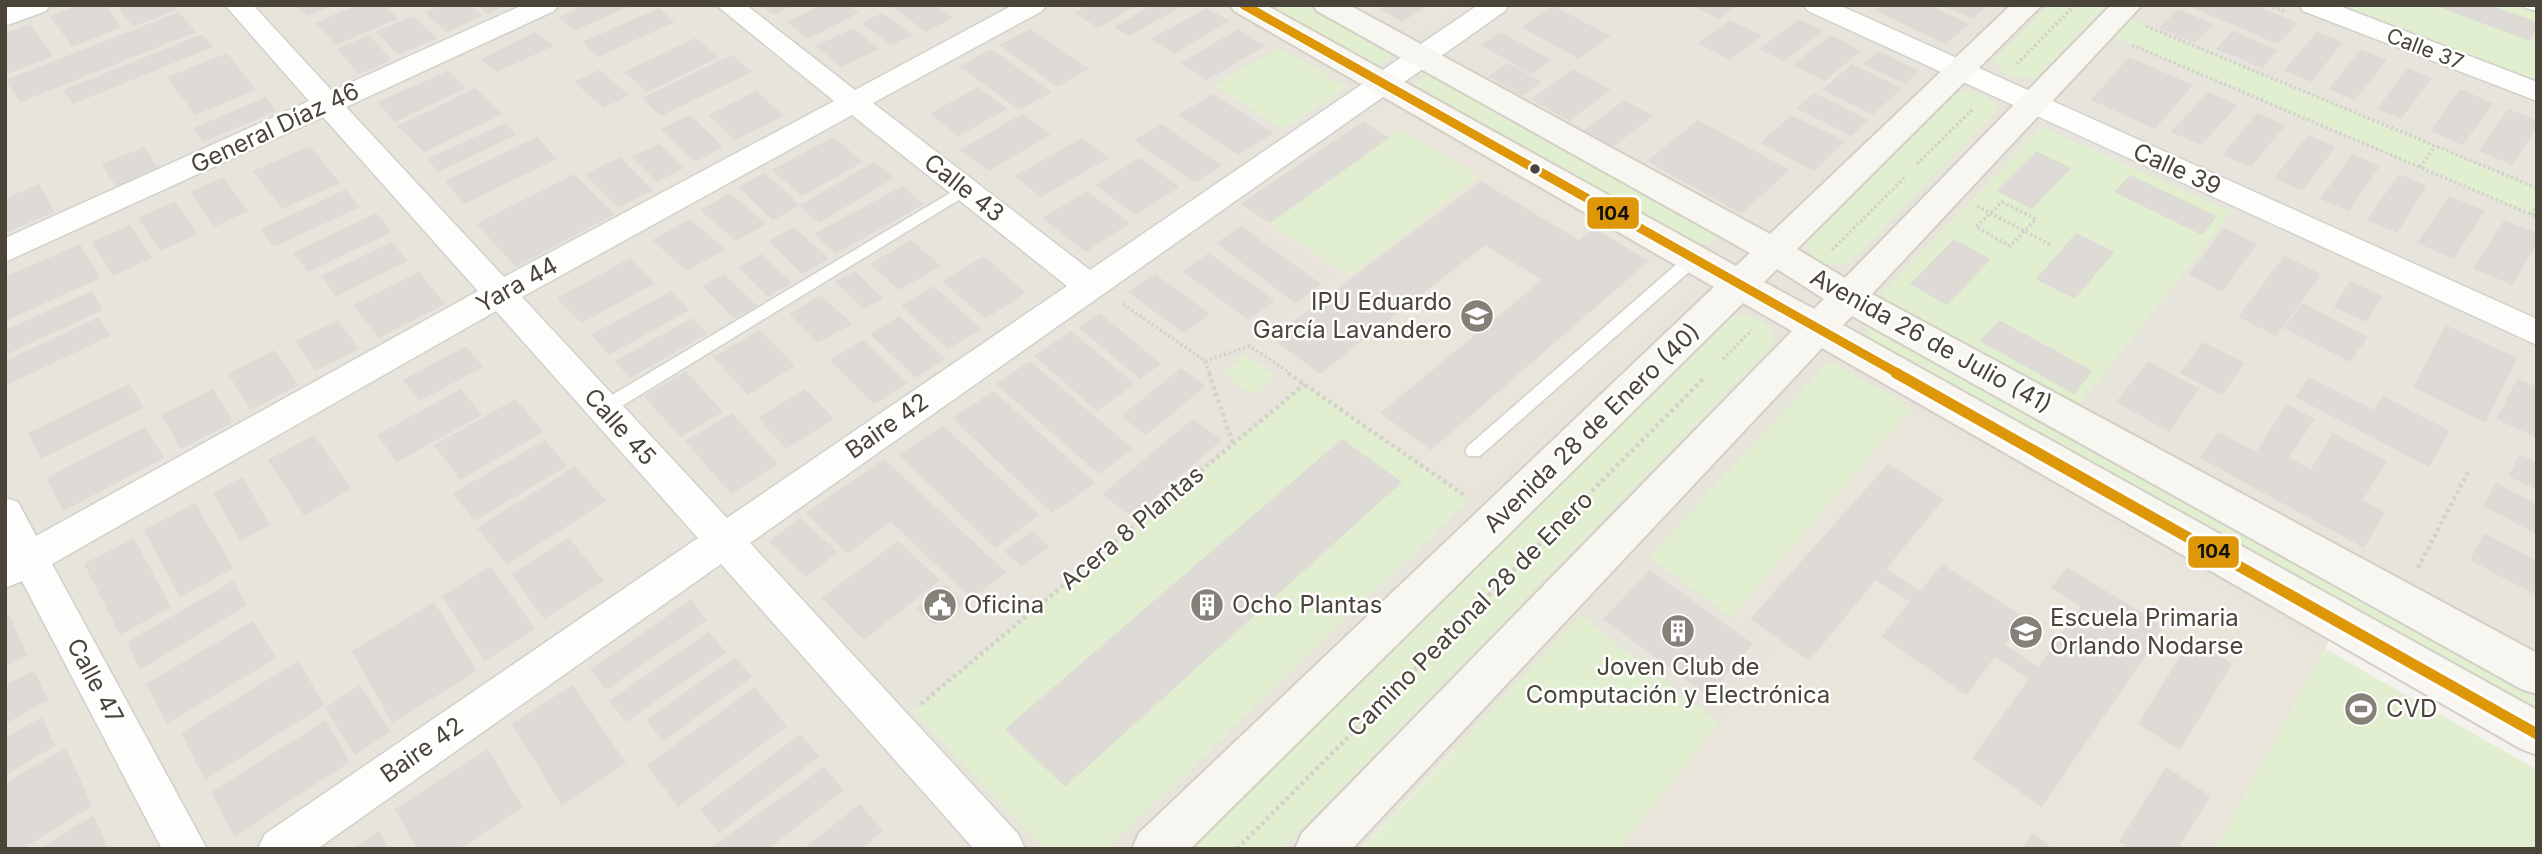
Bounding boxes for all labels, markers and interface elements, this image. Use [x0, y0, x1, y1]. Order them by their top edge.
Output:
street label: Calle 37 [2383, 22, 2467, 75]
street label: General Díaz 46 [186, 76, 363, 179]
street label: Calle 39 [2129, 136, 2226, 201]
street label: Calle 43 [918, 147, 1010, 228]
unlabelled marker [1528, 162, 1542, 176]
line badge: 104 [1586, 196, 1640, 230]
text: 104 [1596, 202, 1630, 225]
street label: Yara 44 [471, 250, 562, 319]
street label: Avenida 26 de Julio (41) [1805, 262, 2057, 419]
place label: IPU Eduardo García Lavandero [1253, 287, 1452, 344]
school or university icon: IPU Eduardo García Lavandero [1458, 297, 1496, 335]
street label: Avenida 28 de Enero (40) [1478, 317, 1706, 538]
street label: Calle 45 [578, 382, 662, 471]
street label: Baire 42 [840, 387, 934, 465]
street label: Acera 8 Plantas [1054, 459, 1209, 596]
street label: Camino Peatonal 28 de Enero [1341, 485, 1599, 743]
line badge: 104 [2187, 535, 2240, 569]
text: 104 [2197, 540, 2231, 563]
public building icon: Oficina [921, 586, 959, 624]
building icon: Ocho Plantas [1188, 586, 1226, 624]
place label: Oficina [964, 590, 1044, 619]
place label: Ocho Plantas [1232, 590, 1382, 619]
place label: Escuela Primaria Orlando Nodarse [2050, 603, 2243, 660]
building icon: Joven Club de Computación y Electrónica [1659, 612, 1697, 650]
school or university icon: Escuela Primaria Orlando Nodarse [2007, 613, 2045, 651]
street label: Calle 47 [61, 633, 130, 728]
place label: Joven Club de Computación y Electrónica [1526, 652, 1830, 709]
sports icon: CVD [2342, 690, 2380, 728]
place label: CVD [2386, 694, 2437, 723]
street label: Baire 42 [375, 711, 469, 789]

